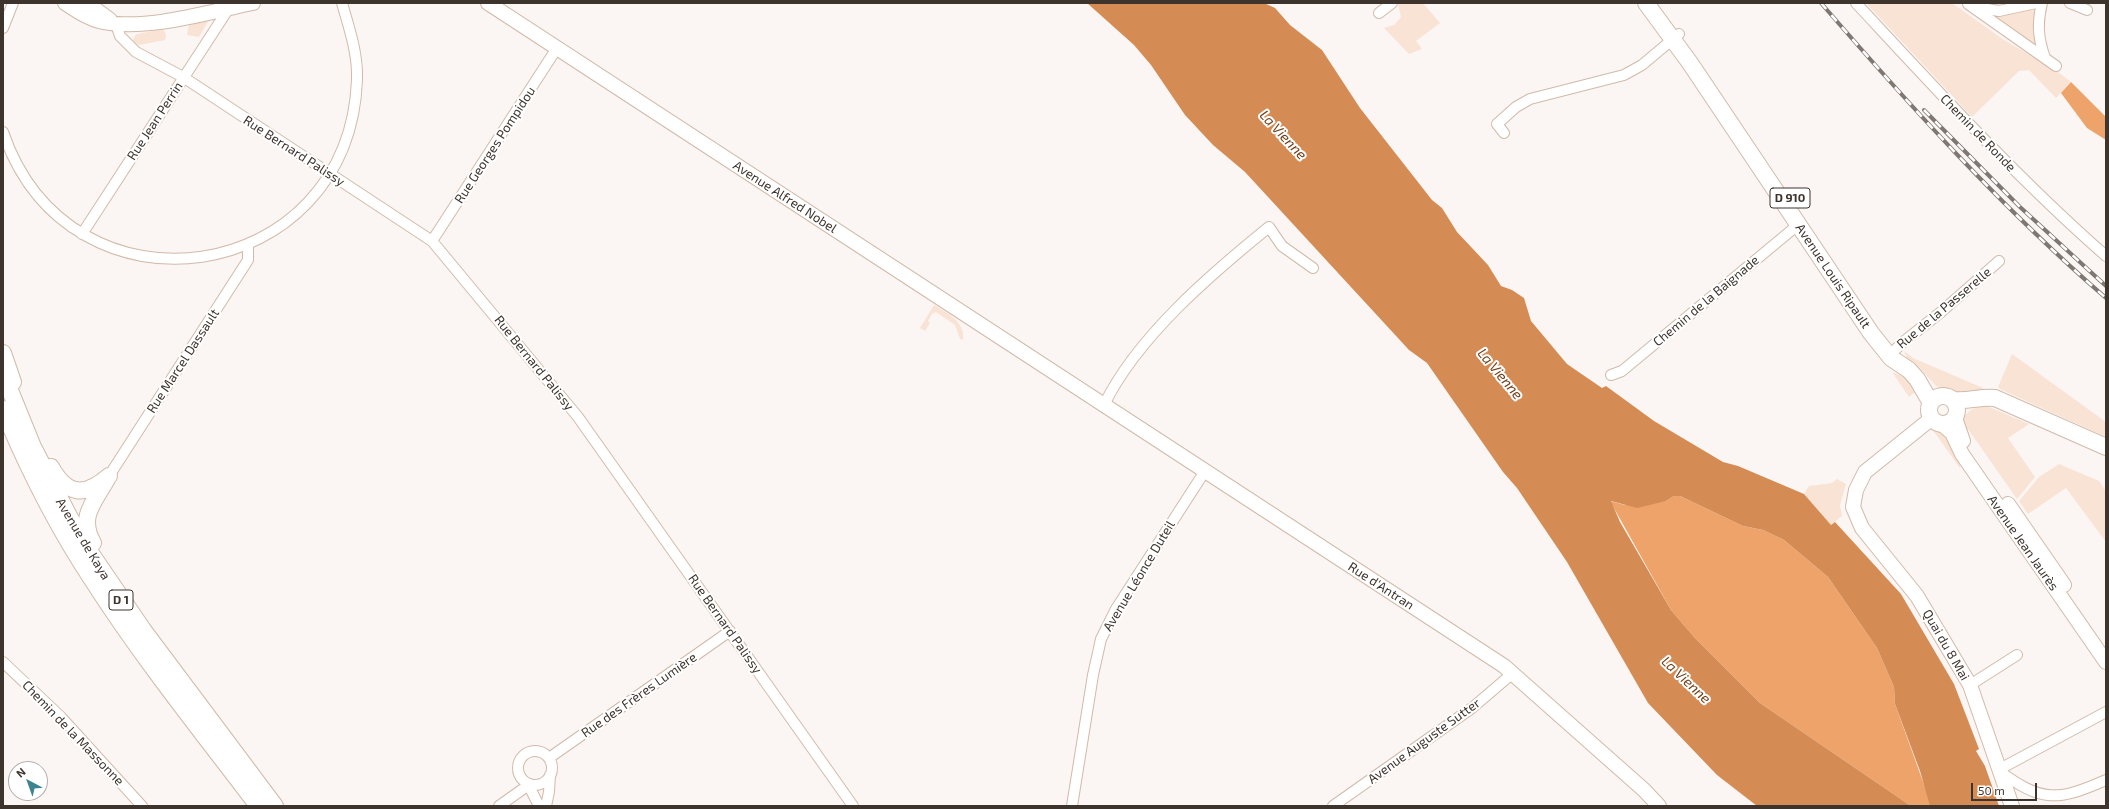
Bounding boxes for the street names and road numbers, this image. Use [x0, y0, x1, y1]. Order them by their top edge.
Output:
street label: Rue Jean Perrin [124, 79, 186, 163]
street label: Rue Georges Pompidou [451, 84, 539, 206]
street label: Chemin de Ronde [1937, 91, 2019, 175]
street label: Rue Bernard Palissy [240, 112, 348, 190]
street label: Avenue Alfred Nobel [730, 158, 840, 236]
road number: D 910 [1770, 188, 1810, 208]
street label: Avenue Louis Ripault [1792, 221, 1874, 331]
street label: Chemin de la Baignade [1650, 252, 1762, 350]
street label: Rue de la Passerelle [1894, 264, 1994, 352]
street label: Rue Marcel Dassault [143, 306, 223, 416]
street label: Rue Bernard Palissy [491, 312, 577, 414]
street label: Avenue Jean Jaurès [1984, 492, 2062, 594]
street label: Avenue de Kaya [52, 495, 114, 583]
street label: Avenue Léonce Duteil [1100, 518, 1178, 634]
street label: Rue d'Antran [1345, 559, 1417, 613]
street label: Rue Bernard Palissy [685, 571, 765, 677]
road number: D 1 [109, 590, 133, 610]
street label: Quai du 8 Mai [1919, 607, 1973, 683]
street label: Rue des Frères Lumière [578, 649, 700, 741]
street label: Chemin de la Massonne [19, 677, 127, 789]
street label: Avenue Auguste Sutter [1365, 695, 1483, 787]

